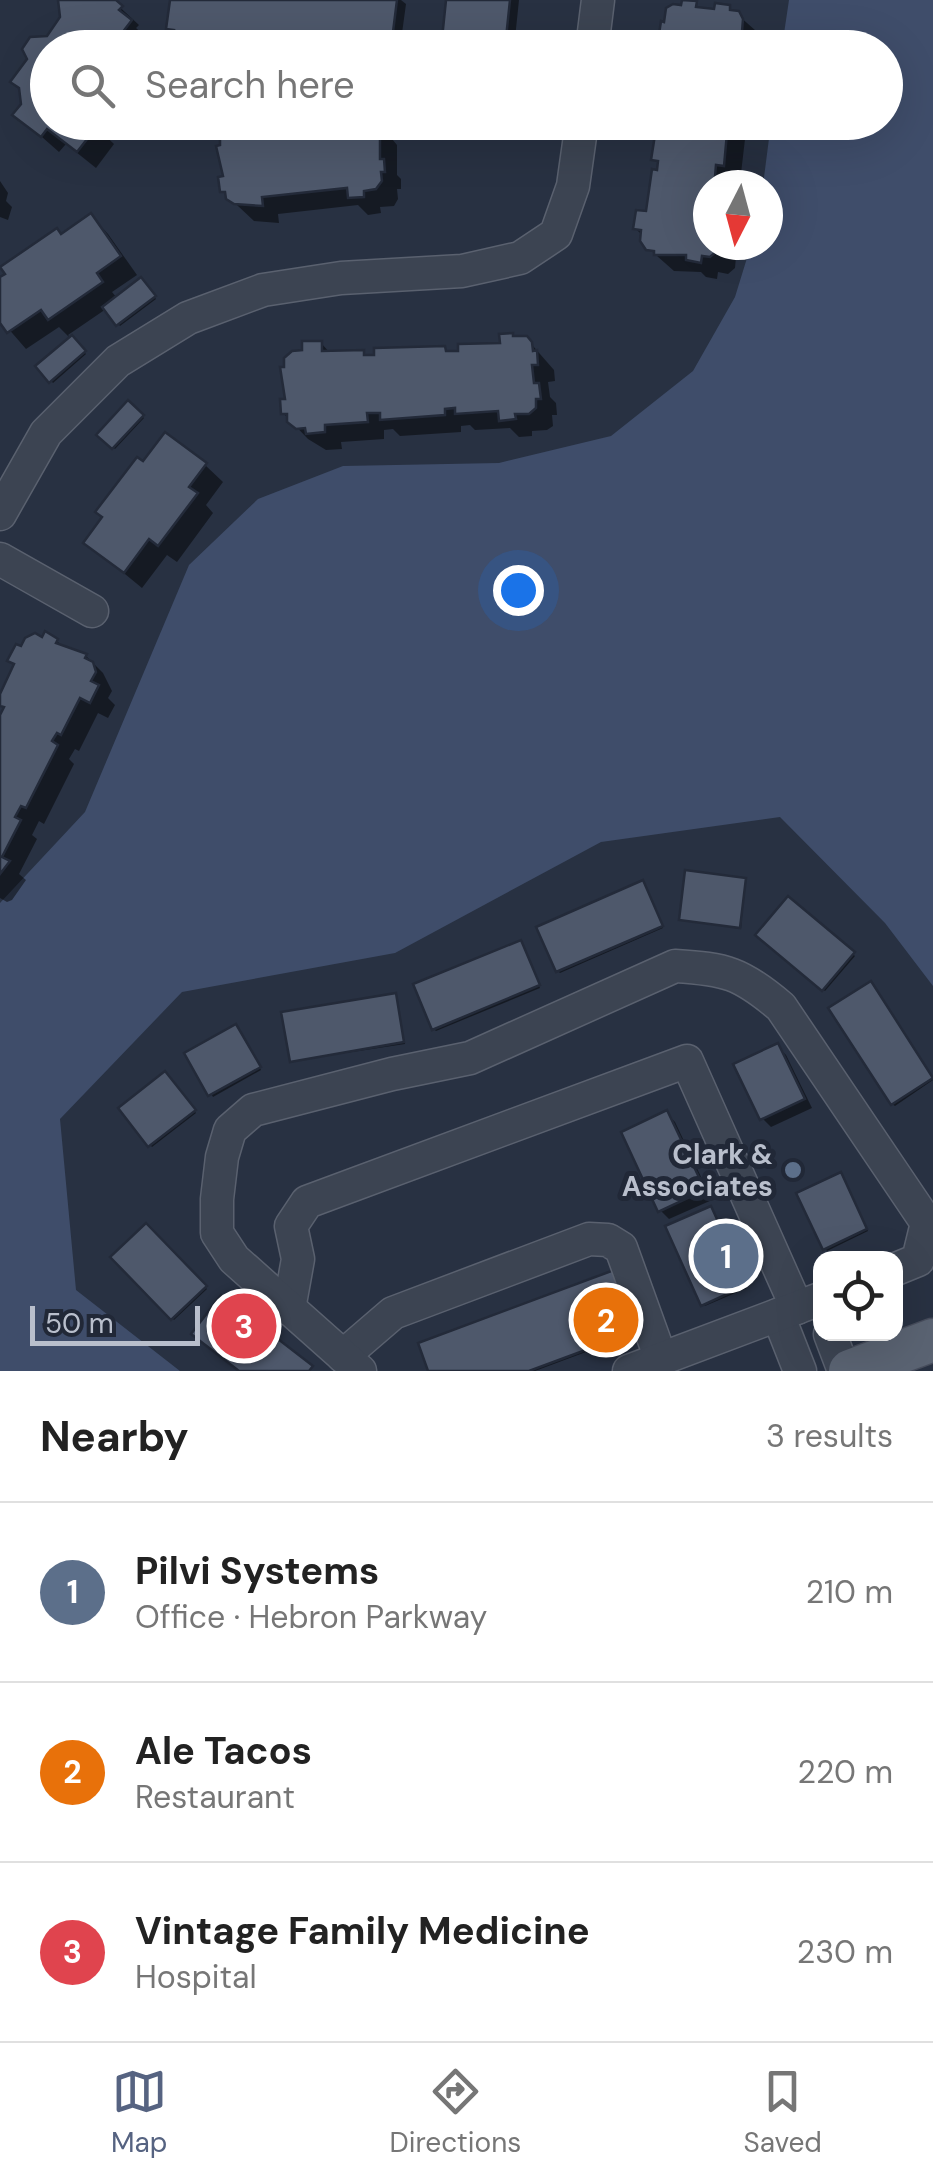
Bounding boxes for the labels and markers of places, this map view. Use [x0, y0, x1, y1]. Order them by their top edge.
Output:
place label: Clark & Associates [622, 1136, 773, 1205]
marker: Clark & Associates [782, 1159, 804, 1181]
pin: 1 [694, 1218, 758, 1294]
pin: 2 [574, 1282, 638, 1358]
pin: 3 [212, 1288, 276, 1364]

